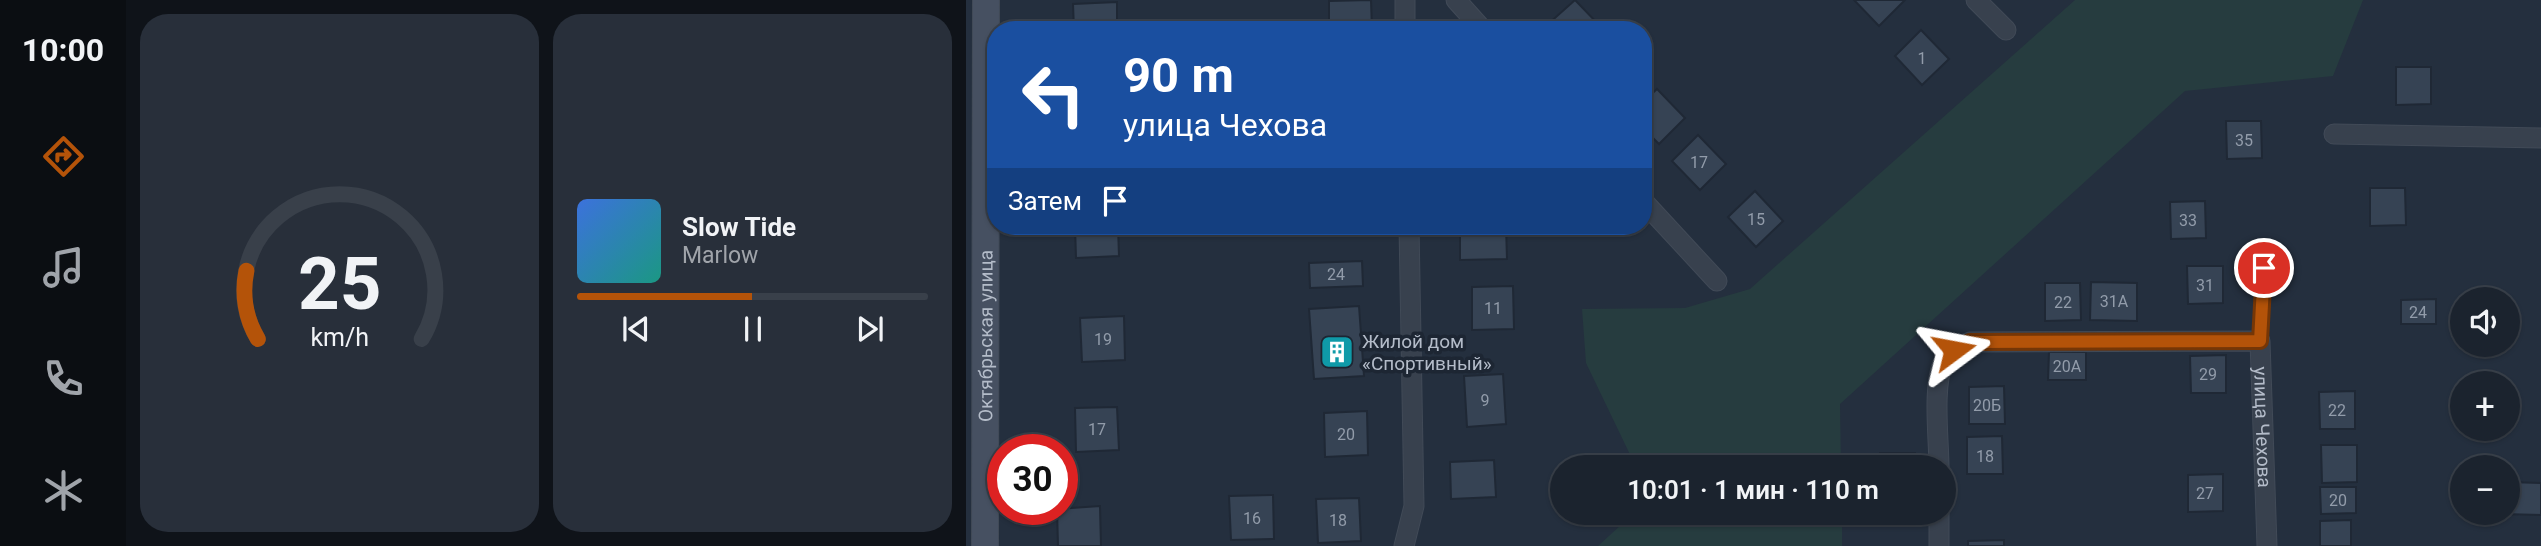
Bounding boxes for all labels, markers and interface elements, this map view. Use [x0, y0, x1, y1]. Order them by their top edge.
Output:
text: 10:00 [22, 31, 104, 69]
text: 90 m [1123, 47, 1234, 104]
icon: left [1008, 49, 1099, 140]
house number: 1 [1918, 49, 1927, 68]
text: улица Чехова [1123, 106, 1327, 144]
house number: 35 [2235, 131, 2253, 150]
icon: directions [39, 132, 88, 181]
house number: 17 [1690, 153, 1708, 172]
icon: arrive [1096, 182, 1134, 220]
text: Затем [1008, 186, 1082, 216]
house number: 15 [1747, 210, 1765, 229]
house number: 33 [2179, 211, 2197, 230]
text: Slow Tide [682, 212, 796, 242]
pin [2234, 238, 2294, 298]
text: 25 [298, 241, 381, 327]
text: Marlow [682, 242, 758, 269]
icon: music [39, 243, 88, 292]
icon: arrive [2245, 249, 2283, 287]
street label: Октябрьская улица [974, 250, 998, 422]
house number: 24 [1327, 265, 1345, 284]
house number: 31 [2196, 276, 2214, 295]
map controls [2450, 287, 2520, 525]
button: sound [2450, 287, 2520, 357]
house number: 31А [2100, 292, 2129, 311]
house number: 22 [2054, 293, 2072, 312]
house number: 11 [1484, 299, 1502, 318]
house number: 24 [2409, 303, 2427, 322]
icon: previous [617, 310, 655, 348]
icon: pause [734, 310, 772, 348]
icon: next [851, 310, 889, 348]
position arrow [1917, 313, 1991, 387]
text: km/h [310, 323, 369, 352]
house number: 19 [1094, 330, 1112, 349]
place label: Жилой дом «Спортивный» [1362, 330, 1492, 375]
building icon: Жилой дом «Спортивный» [1318, 333, 1356, 371]
icon: phone [39, 354, 88, 403]
house number: 20А [2053, 357, 2082, 376]
house number: 29 [2199, 365, 2217, 384]
street label: улица Чехова [2249, 366, 2276, 488]
button: + [2450, 371, 2520, 441]
house number: 9 [1481, 391, 1490, 410]
house number: 20Б [1973, 396, 2001, 415]
house number: 22 [2328, 401, 2346, 420]
house number: 17 [1088, 420, 1106, 439]
house number: 20 [1337, 425, 1355, 444]
speed limit sign: 30 [987, 434, 1078, 525]
house number: 18 [1976, 447, 1994, 466]
button: − [2450, 455, 2520, 525]
icon: climate [39, 466, 88, 515]
text: 10:01 · 1 мин · 110 m [1627, 475, 1879, 505]
house number: 27 [2196, 484, 2214, 503]
house number: 20 [2329, 491, 2347, 510]
house number: 16 [1243, 509, 1261, 528]
house number: 18 [1329, 511, 1347, 530]

